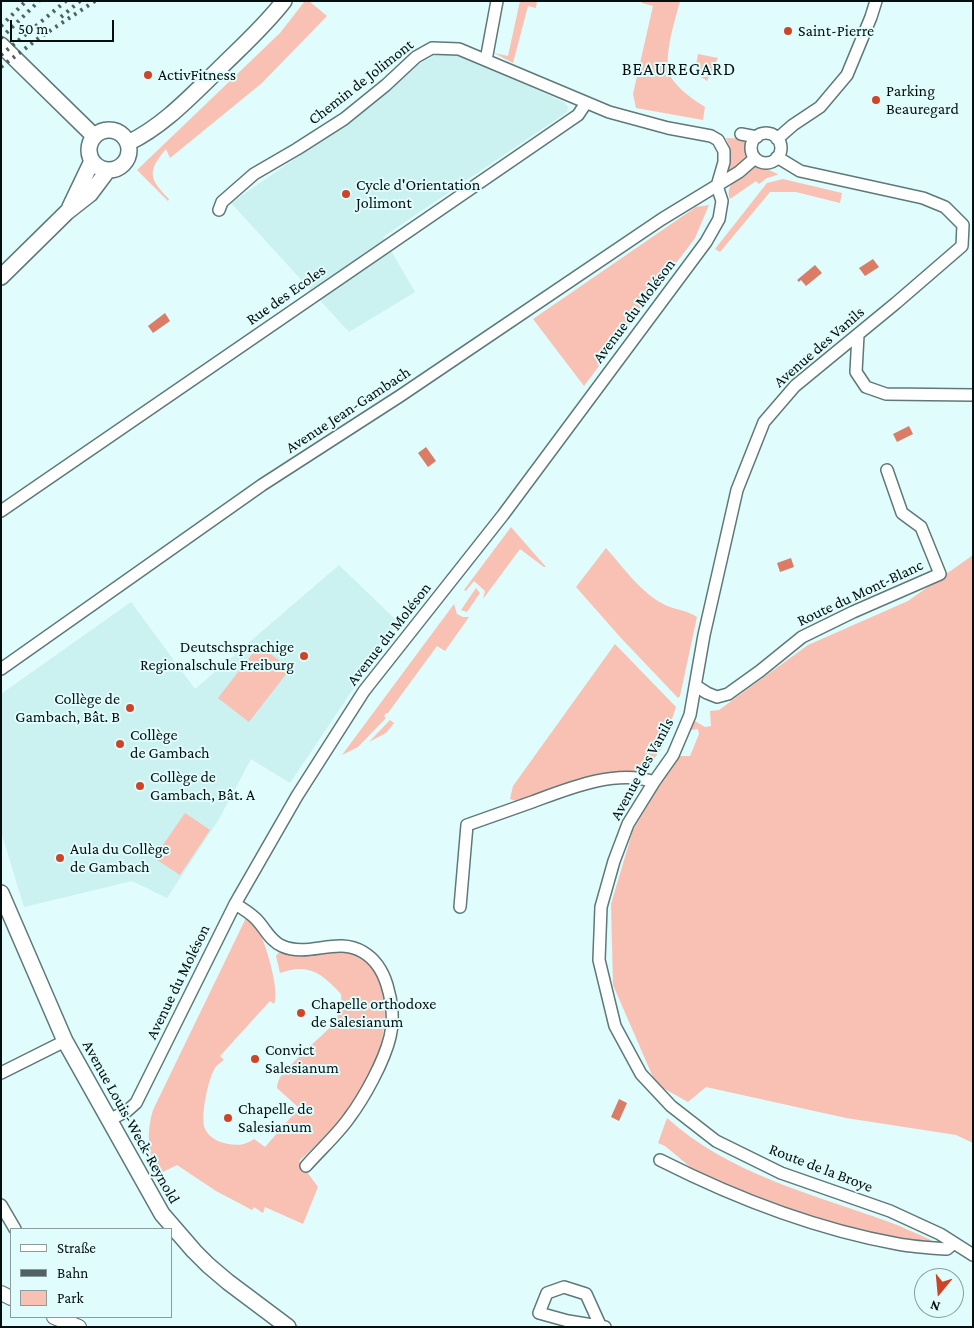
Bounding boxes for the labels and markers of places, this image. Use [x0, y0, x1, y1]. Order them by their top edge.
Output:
place label: Saint-Pierre [798, 21, 874, 41]
marker: Saint-Pierre [782, 25, 794, 37]
place label: ActivFitness [158, 65, 236, 85]
marker: ActivFitness [142, 69, 154, 81]
place label: Parking Beauregard [886, 81, 959, 119]
marker: Parking Beauregard [870, 94, 882, 106]
place label: Cycle d'Orientation Jolimont [356, 175, 480, 213]
marker: Cycle d'Orientation Jolimont [340, 188, 352, 200]
place label: Deutschsprachige Regionalschule Freiburg [140, 637, 294, 675]
marker: Deutschsprachige Regionalschule Freiburg [298, 650, 310, 662]
place label: Collège de Gambach, Bât. B [15, 689, 120, 727]
marker: Collège de Gambach, Bât. B [124, 702, 136, 714]
place label: Collège de Gambach [130, 725, 210, 763]
marker: Collège de Gambach [114, 738, 126, 750]
place label: Collège de Gambach, Bât. A [150, 767, 255, 805]
marker: Collège de Gambach, Bât. A [134, 780, 146, 792]
place label: Aula du Collège de Gambach [70, 839, 169, 877]
marker: Aula du Collège de Gambach [54, 852, 66, 864]
place label: Chapelle orthodoxe de Salesianum [311, 994, 436, 1032]
marker: Chapelle orthodoxe de Salesianum [295, 1007, 307, 1019]
place label: Convict Salesianum [265, 1040, 339, 1078]
marker: Convict Salesianum [249, 1053, 261, 1065]
place label: Chapelle de Salesianum [238, 1099, 313, 1137]
marker: Chapelle de Salesianum [222, 1112, 234, 1124]

